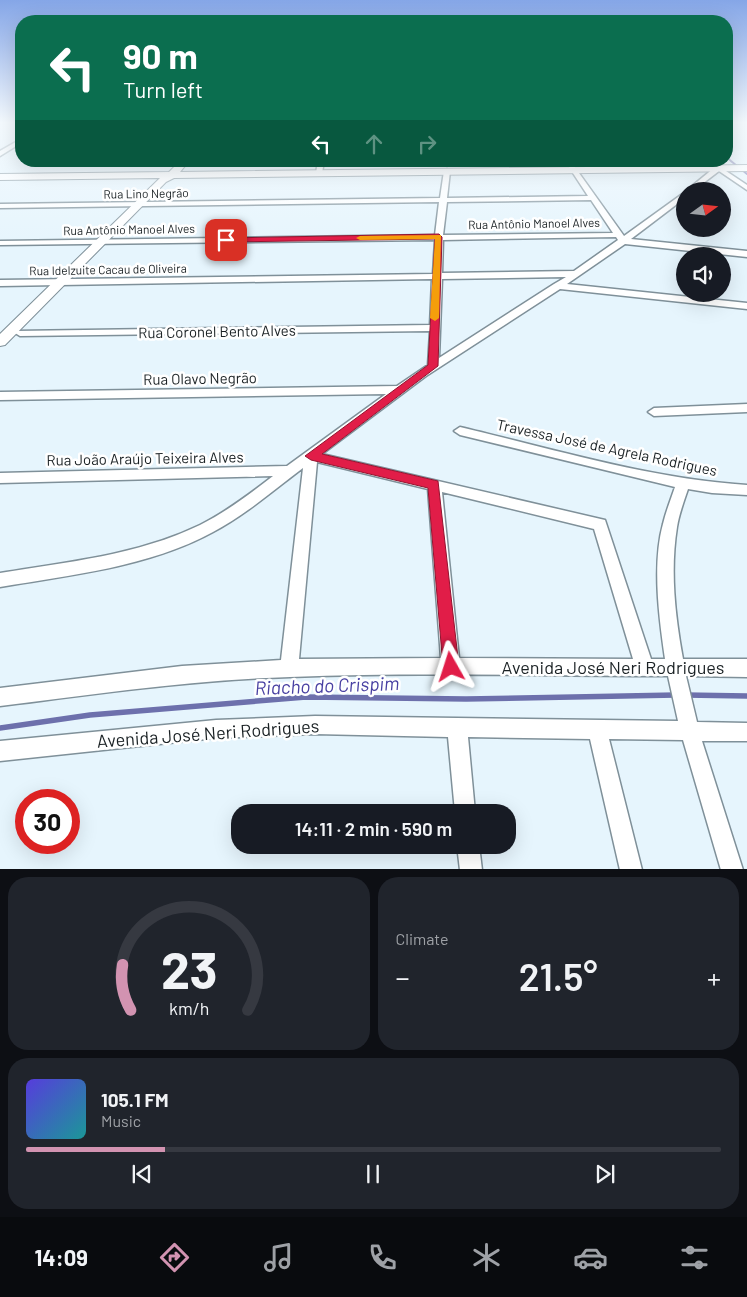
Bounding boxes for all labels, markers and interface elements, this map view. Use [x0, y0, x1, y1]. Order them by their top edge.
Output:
text: 90 m [123, 34, 198, 76]
icon: left [40, 35, 105, 100]
text: Turn left [123, 76, 203, 102]
icon: left [307, 130, 335, 158]
icon: ahead [360, 130, 388, 158]
icon: right [413, 130, 441, 158]
north arrow [676, 182, 731, 238]
map controls [676, 182, 731, 302]
street label: Rua Lino Negrão [103, 185, 189, 201]
street label: Rua Antônio Manoel Alves [468, 215, 600, 231]
pin [205, 219, 247, 261]
street label: Rua Antônio Manoel Alves [63, 221, 195, 237]
icon: arrive [212, 226, 240, 254]
button: sound [676, 247, 731, 302]
street label: Rua Idelzuite Cacau de Oliveira [29, 261, 187, 277]
street label: Rua Coronel Bento Alves [138, 321, 296, 341]
street label: Rua Olavo Negrão [143, 368, 257, 388]
street label: Travessa José de Agrela Rodrigues [495, 415, 719, 479]
street label: Rua João Araújo Teixeira Alves [46, 447, 244, 469]
position arrow [424, 640, 476, 692]
street label: Avenida José Neri Rodrigues [502, 656, 724, 678]
water label: Riacho do Crispim [254, 671, 400, 699]
street label: Avenida José Neri Rodrigues [96, 714, 320, 752]
speed limit sign: 30 [15, 789, 80, 854]
text: 14:11 · 2 min · 590 m [295, 817, 452, 840]
text: Climate [396, 929, 448, 948]
text: 23 [161, 937, 217, 999]
text: 21.5° [519, 953, 598, 999]
text: − [396, 960, 410, 994]
text: + [707, 960, 721, 994]
text: km/h [169, 997, 209, 1019]
text: 105.1 FM [101, 1088, 169, 1111]
text: Music [101, 1111, 141, 1130]
icon: previous [128, 1160, 156, 1188]
icon: pause [359, 1160, 387, 1188]
icon: next [591, 1160, 619, 1188]
icon: directions [157, 1240, 192, 1275]
icon: music [261, 1240, 296, 1275]
icon: phone [365, 1240, 400, 1275]
icon: climate [469, 1240, 504, 1275]
icon: car [573, 1240, 608, 1275]
icon: filters [677, 1240, 712, 1275]
text: 14:09 [35, 1244, 88, 1270]

